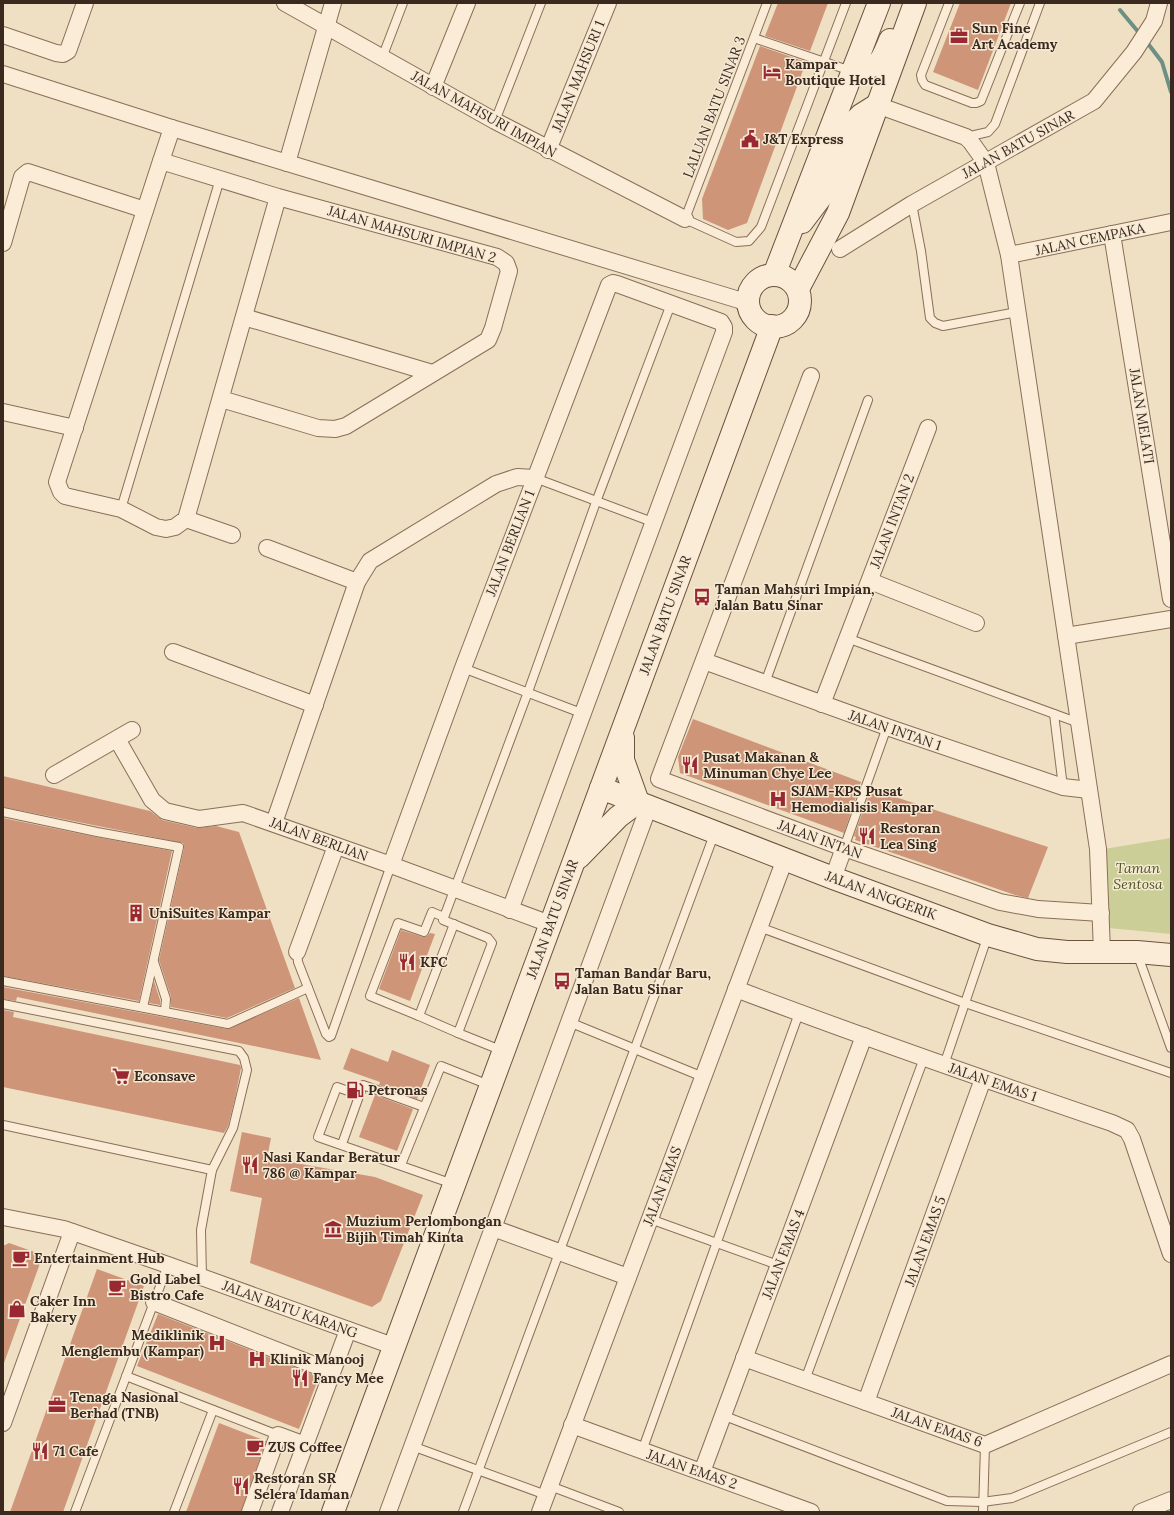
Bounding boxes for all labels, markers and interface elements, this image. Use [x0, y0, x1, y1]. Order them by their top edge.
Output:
street label: JALAN MAHSURI 1 [547, 18, 609, 135]
place label: Sun Fine Art Academy [972, 19, 1058, 53]
office icon: Sun Fine Art Academy [949, 26, 969, 46]
street label: LALUAN BATU SINAR 3 [679, 33, 749, 181]
place label: Kampar Boutique Hotel [785, 55, 886, 89]
hotel icon: Kampar Boutique Hotel [762, 62, 782, 82]
street label: JALAN MAHSURI IMPIAN [407, 66, 560, 162]
street label: JALAN BATU SINAR [958, 106, 1078, 183]
public building icon: J&T Express [740, 129, 760, 149]
place label: J&T Express [763, 130, 844, 148]
street label: JALAN MAHSURI IMPIAN 2 [325, 201, 498, 267]
street label: JALAN CEMPAKA [1033, 219, 1147, 260]
street label: JALAN MELATI [1125, 366, 1158, 465]
street label: JALAN INTAN 2 [865, 471, 918, 572]
street label: JALAN BERLIAN 1 [481, 487, 538, 599]
street label: JALAN BATU SINAR [635, 553, 695, 678]
place label: Taman Mahsuri Impian, Jalan Batu Sinar [715, 580, 875, 614]
bus stop icon: Taman Mahsuri Impian, Jalan Batu Sinar [692, 587, 712, 607]
street label: JALAN INTAN 1 [845, 705, 944, 754]
place label: Pusat Makanan & Minuman Chye Lee [703, 748, 832, 782]
restaurant icon: Pusat Makanan & Minuman Chye Lee [680, 755, 700, 775]
place label: SJAM-KPS Pusat Hemodialisis Kampar [791, 782, 934, 816]
hospital icon: SJAM-KPS Pusat Hemodialisis Kampar [768, 789, 788, 809]
street label: JALAN BERLIAN [266, 813, 371, 865]
street label: JALAN INTAN [774, 815, 865, 863]
place label: Restoran Lea Sing [880, 819, 940, 853]
restaurant icon: Restoran Lea Sing [857, 826, 877, 846]
street label: JALAN BATU SINAR [522, 857, 582, 982]
park label: Taman Sentosa [1113, 859, 1163, 893]
street label: JALAN ANGGERIK [822, 866, 940, 924]
building icon: UniSuites Kampar [126, 903, 146, 923]
place label: UniSuites Kampar [149, 904, 271, 922]
restaurant icon: KFC [397, 952, 417, 972]
place label: KFC [420, 953, 448, 971]
place label: Taman Bandar Baru, Jalan Batu Sinar [575, 964, 711, 998]
bus stop icon: Taman Bandar Baru, Jalan Batu Sinar [552, 971, 572, 991]
street label: JALAN EMAS 1 [946, 1058, 1039, 1105]
supermarket icon: Econsave [111, 1066, 131, 1086]
place label: Econsave [134, 1067, 196, 1085]
fuel station icon: Petronas [345, 1080, 365, 1100]
place label: Petronas [368, 1081, 428, 1099]
street label: JALAN EMAS [638, 1144, 685, 1229]
place label: Nasi Kandar Beratur 786 @ Kampar [263, 1148, 400, 1182]
restaurant icon: Nasi Kandar Beratur 786 @ Kampar [240, 1155, 260, 1175]
street label: JALAN EMAS 5 [900, 1193, 950, 1289]
street label: JALAN EMAS 4 [757, 1206, 808, 1302]
place label: Muzium Perlombongan Bijih Timah Kinta [346, 1212, 502, 1246]
museum icon: Muzium Perlombongan Bijih Timah Kinta [323, 1219, 343, 1239]
cafe icon: Entertainment Hub [11, 1248, 31, 1268]
place label: Entertainment Hub [34, 1249, 165, 1267]
place label: Gold Label Bistro Cafe [130, 1270, 204, 1304]
street label: JALAN BATU KARANG [219, 1276, 360, 1342]
cafe icon: Gold Label Bistro Cafe [107, 1277, 127, 1297]
place label: Caker Inn Bakery [30, 1292, 96, 1326]
shop icon: Caker Inn Bakery [7, 1299, 27, 1319]
place label: Mediklinik Menglembu (Kampar) [61, 1326, 205, 1360]
hospital icon: Mediklinik Menglembu (Kampar) [207, 1333, 227, 1353]
hospital icon: Klinik Manooj [247, 1349, 267, 1369]
place label: Klinik Manooj [270, 1350, 364, 1368]
restaurant icon: Fancy Mee [290, 1368, 310, 1388]
place label: Fancy Mee [313, 1369, 384, 1387]
place label: Tenaga Nasional Berhad (TNB) [70, 1388, 179, 1422]
office icon: Tenaga Nasional Berhad (TNB) [47, 1395, 67, 1415]
street label: JALAN EMAS 6 [888, 1403, 985, 1451]
cafe icon: ZUS Coffee [245, 1437, 265, 1457]
place label: ZUS Coffee [268, 1438, 342, 1456]
restaurant icon: 71 Cafe [30, 1441, 50, 1461]
place label: 71 Cafe [53, 1442, 99, 1460]
street label: JALAN EMAS 2 [643, 1445, 740, 1493]
place label: Restoran SR Selera Idaman [254, 1469, 349, 1503]
restaurant icon: Restoran SR Selera Idaman [231, 1476, 251, 1496]

